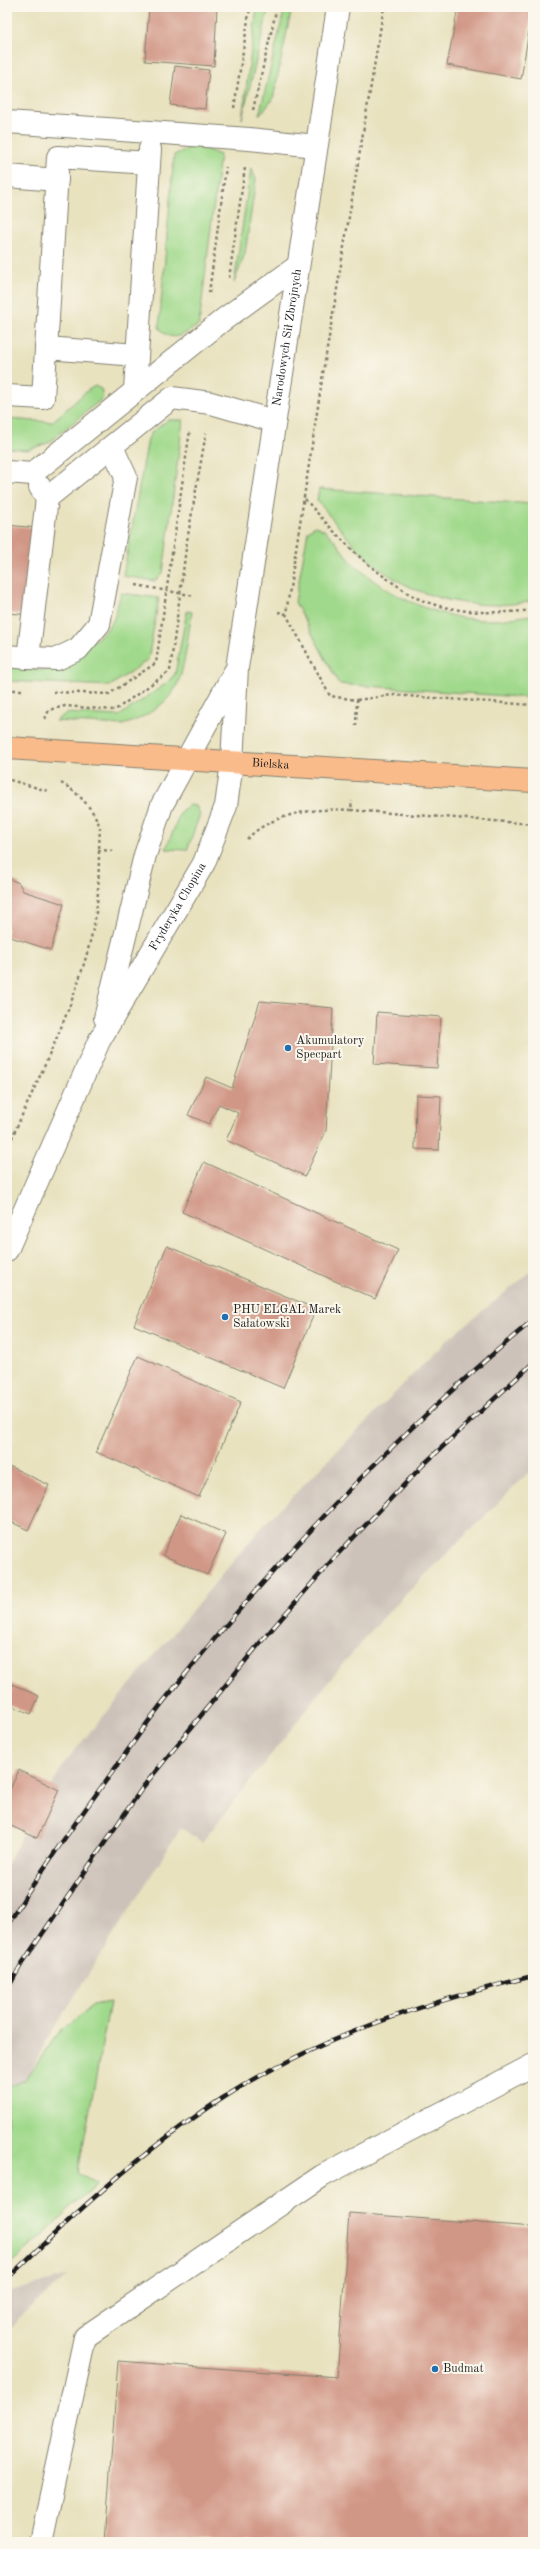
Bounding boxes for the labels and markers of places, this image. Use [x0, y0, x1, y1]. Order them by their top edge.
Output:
place label: Akumulatory Specpart [296, 1035, 365, 1061]
marker: Akumulatory Specpart [283, 1043, 293, 1053]
place label: PHU ELGAL Marek Sałatowski [233, 1304, 341, 1330]
marker: PHU ELGAL Marek Sałatowski [220, 1312, 230, 1322]
place label: Budmat [443, 2363, 484, 2375]
marker: Budmat [430, 2364, 440, 2374]

